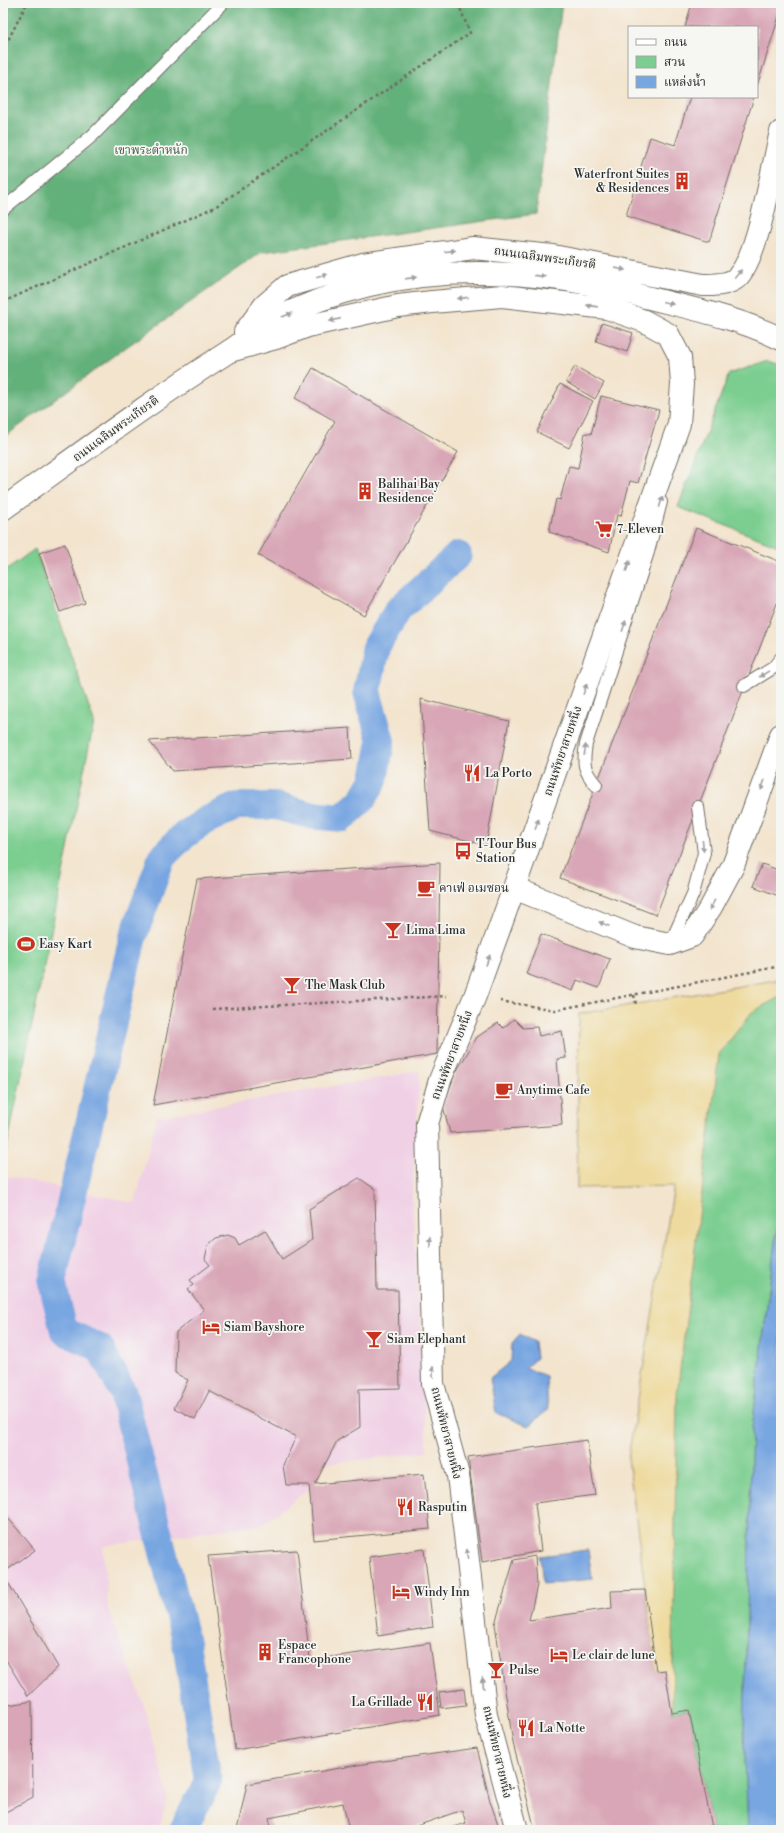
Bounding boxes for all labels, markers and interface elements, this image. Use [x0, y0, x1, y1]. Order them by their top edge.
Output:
legend [628, 26, 758, 98]
text: ถนน [664, 35, 687, 50]
text: สวน [664, 55, 686, 70]
text: แหล่งน้ำ [664, 73, 706, 90]
park label: เขาพระตำหนัก [114, 143, 188, 158]
place label: Waterfront Suites & Residences [573, 167, 669, 196]
building icon: Waterfront Suites & Residences [672, 171, 692, 191]
street label: ถนนเฉลิมพระเกียรติ [493, 243, 597, 273]
one-way arrow [444, 248, 456, 254]
one-way arrow [614, 266, 626, 272]
one-way arrow [734, 269, 743, 280]
one-way arrow [317, 273, 329, 279]
one-way arrow [534, 273, 546, 279]
one-way arrow [405, 275, 417, 281]
one-way arrow [457, 295, 469, 302]
one-way arrow [661, 300, 674, 306]
one-way arrow [586, 303, 599, 309]
one-way arrow [281, 312, 293, 318]
one-way arrow [329, 317, 341, 323]
street label: ถนนเฉลิมพระเกียรติ [70, 393, 162, 465]
place label: Balihai Bay Residence [377, 477, 440, 506]
building icon: Balihai Bay Residence [355, 481, 375, 501]
one-way arrow [658, 496, 664, 508]
supermarket icon: 7-Eleven [594, 519, 614, 539]
place label: 7-Eleven [617, 522, 664, 537]
one-way arrow [626, 560, 632, 572]
one-way arrow [621, 620, 627, 632]
one-way arrow [758, 670, 770, 677]
one-way arrow [582, 682, 588, 694]
street label: ถนนพัทยาสายหนึ่ง [539, 703, 585, 798]
one-way arrow [582, 744, 588, 756]
restaurant icon: La Porto [462, 763, 482, 783]
place label: La Porto [485, 766, 532, 781]
one-way arrow [759, 779, 765, 791]
one-way arrow [534, 818, 540, 830]
place label: T-Tour Bus Station [476, 837, 536, 866]
one-way arrow [700, 840, 706, 852]
bus stop icon: T-Tour Bus Station [453, 841, 473, 861]
cafe icon: คาเฟ่ อเมซอน [416, 878, 436, 898]
place label: คาเฟ่ อเมซอน [439, 881, 509, 896]
one-way arrow [709, 899, 716, 910]
bar icon: Lima Lima [383, 920, 403, 940]
one-way arrow [597, 921, 609, 927]
place label: Lima Lima [406, 923, 466, 938]
sports icon: Easy Kart [16, 934, 36, 954]
place label: Easy Kart [39, 937, 93, 952]
one-way arrow [485, 953, 491, 965]
bar icon: The Mask Club [282, 975, 302, 995]
place label: The Mask Club [305, 978, 385, 993]
street label: ถนนพัทยาสายหนึ่ง [426, 1007, 476, 1102]
cafe icon: Anytime Cafe [494, 1080, 514, 1100]
place label: Anytime Cafe [516, 1083, 590, 1098]
one-way arrow [427, 1235, 433, 1248]
hotel icon: Siam Bayshore [201, 1317, 221, 1337]
place label: Siam Bayshore [224, 1320, 304, 1335]
bar icon: Siam Elephant [364, 1329, 384, 1349]
place label: Siam Elephant [387, 1332, 467, 1347]
one-way arrow [429, 1366, 436, 1378]
street label: ถนนพัทยาสายหนึ่ง [427, 1385, 467, 1481]
restaurant icon: Rasputin [395, 1497, 415, 1517]
place label: Rasputin [418, 1500, 467, 1515]
one-way arrow [464, 1548, 470, 1560]
hotel icon: Windy Inn [391, 1582, 411, 1602]
place label: Windy Inn [413, 1585, 470, 1600]
place label: Espace Francophone [278, 1638, 351, 1667]
building icon: Espace Francophone [255, 1642, 275, 1662]
hotel icon: Le clair de lune [549, 1645, 569, 1665]
place label: Le clair de lune [572, 1648, 655, 1663]
bar icon: Pulse [486, 1660, 506, 1680]
place label: Pulse [509, 1663, 539, 1678]
one-way arrow [479, 1677, 486, 1689]
restaurant icon: La Grillade [415, 1692, 435, 1712]
place label: La Grillade [351, 1695, 412, 1710]
street label: ถนนพัทยาสายหนึ่ง [479, 1704, 517, 1800]
restaurant icon: La Notte [516, 1718, 536, 1738]
place label: La Notte [539, 1721, 585, 1736]

